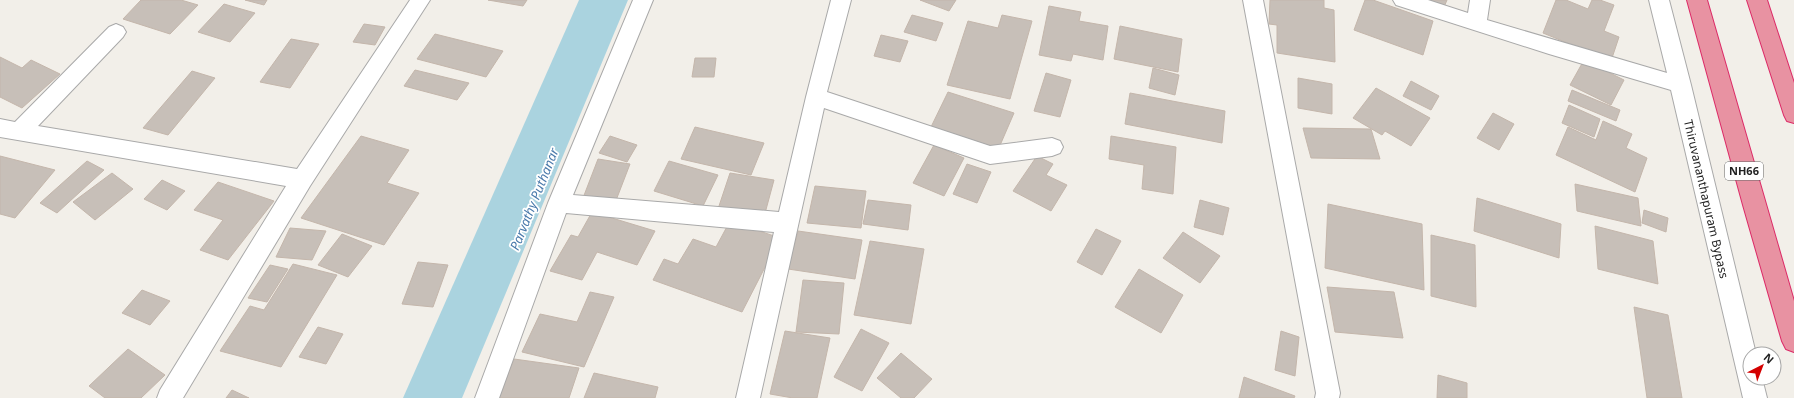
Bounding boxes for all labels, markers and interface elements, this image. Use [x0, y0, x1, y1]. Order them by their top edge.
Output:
street label: Thiruvananthapuram Bypass [1680, 118, 1733, 280]
water label: Parvathy Puthanar [505, 144, 563, 253]
road number: NH66 [1725, 162, 1763, 180]
north arrow [1742, 346, 1782, 386]
text: N [1761, 350, 1777, 367]

